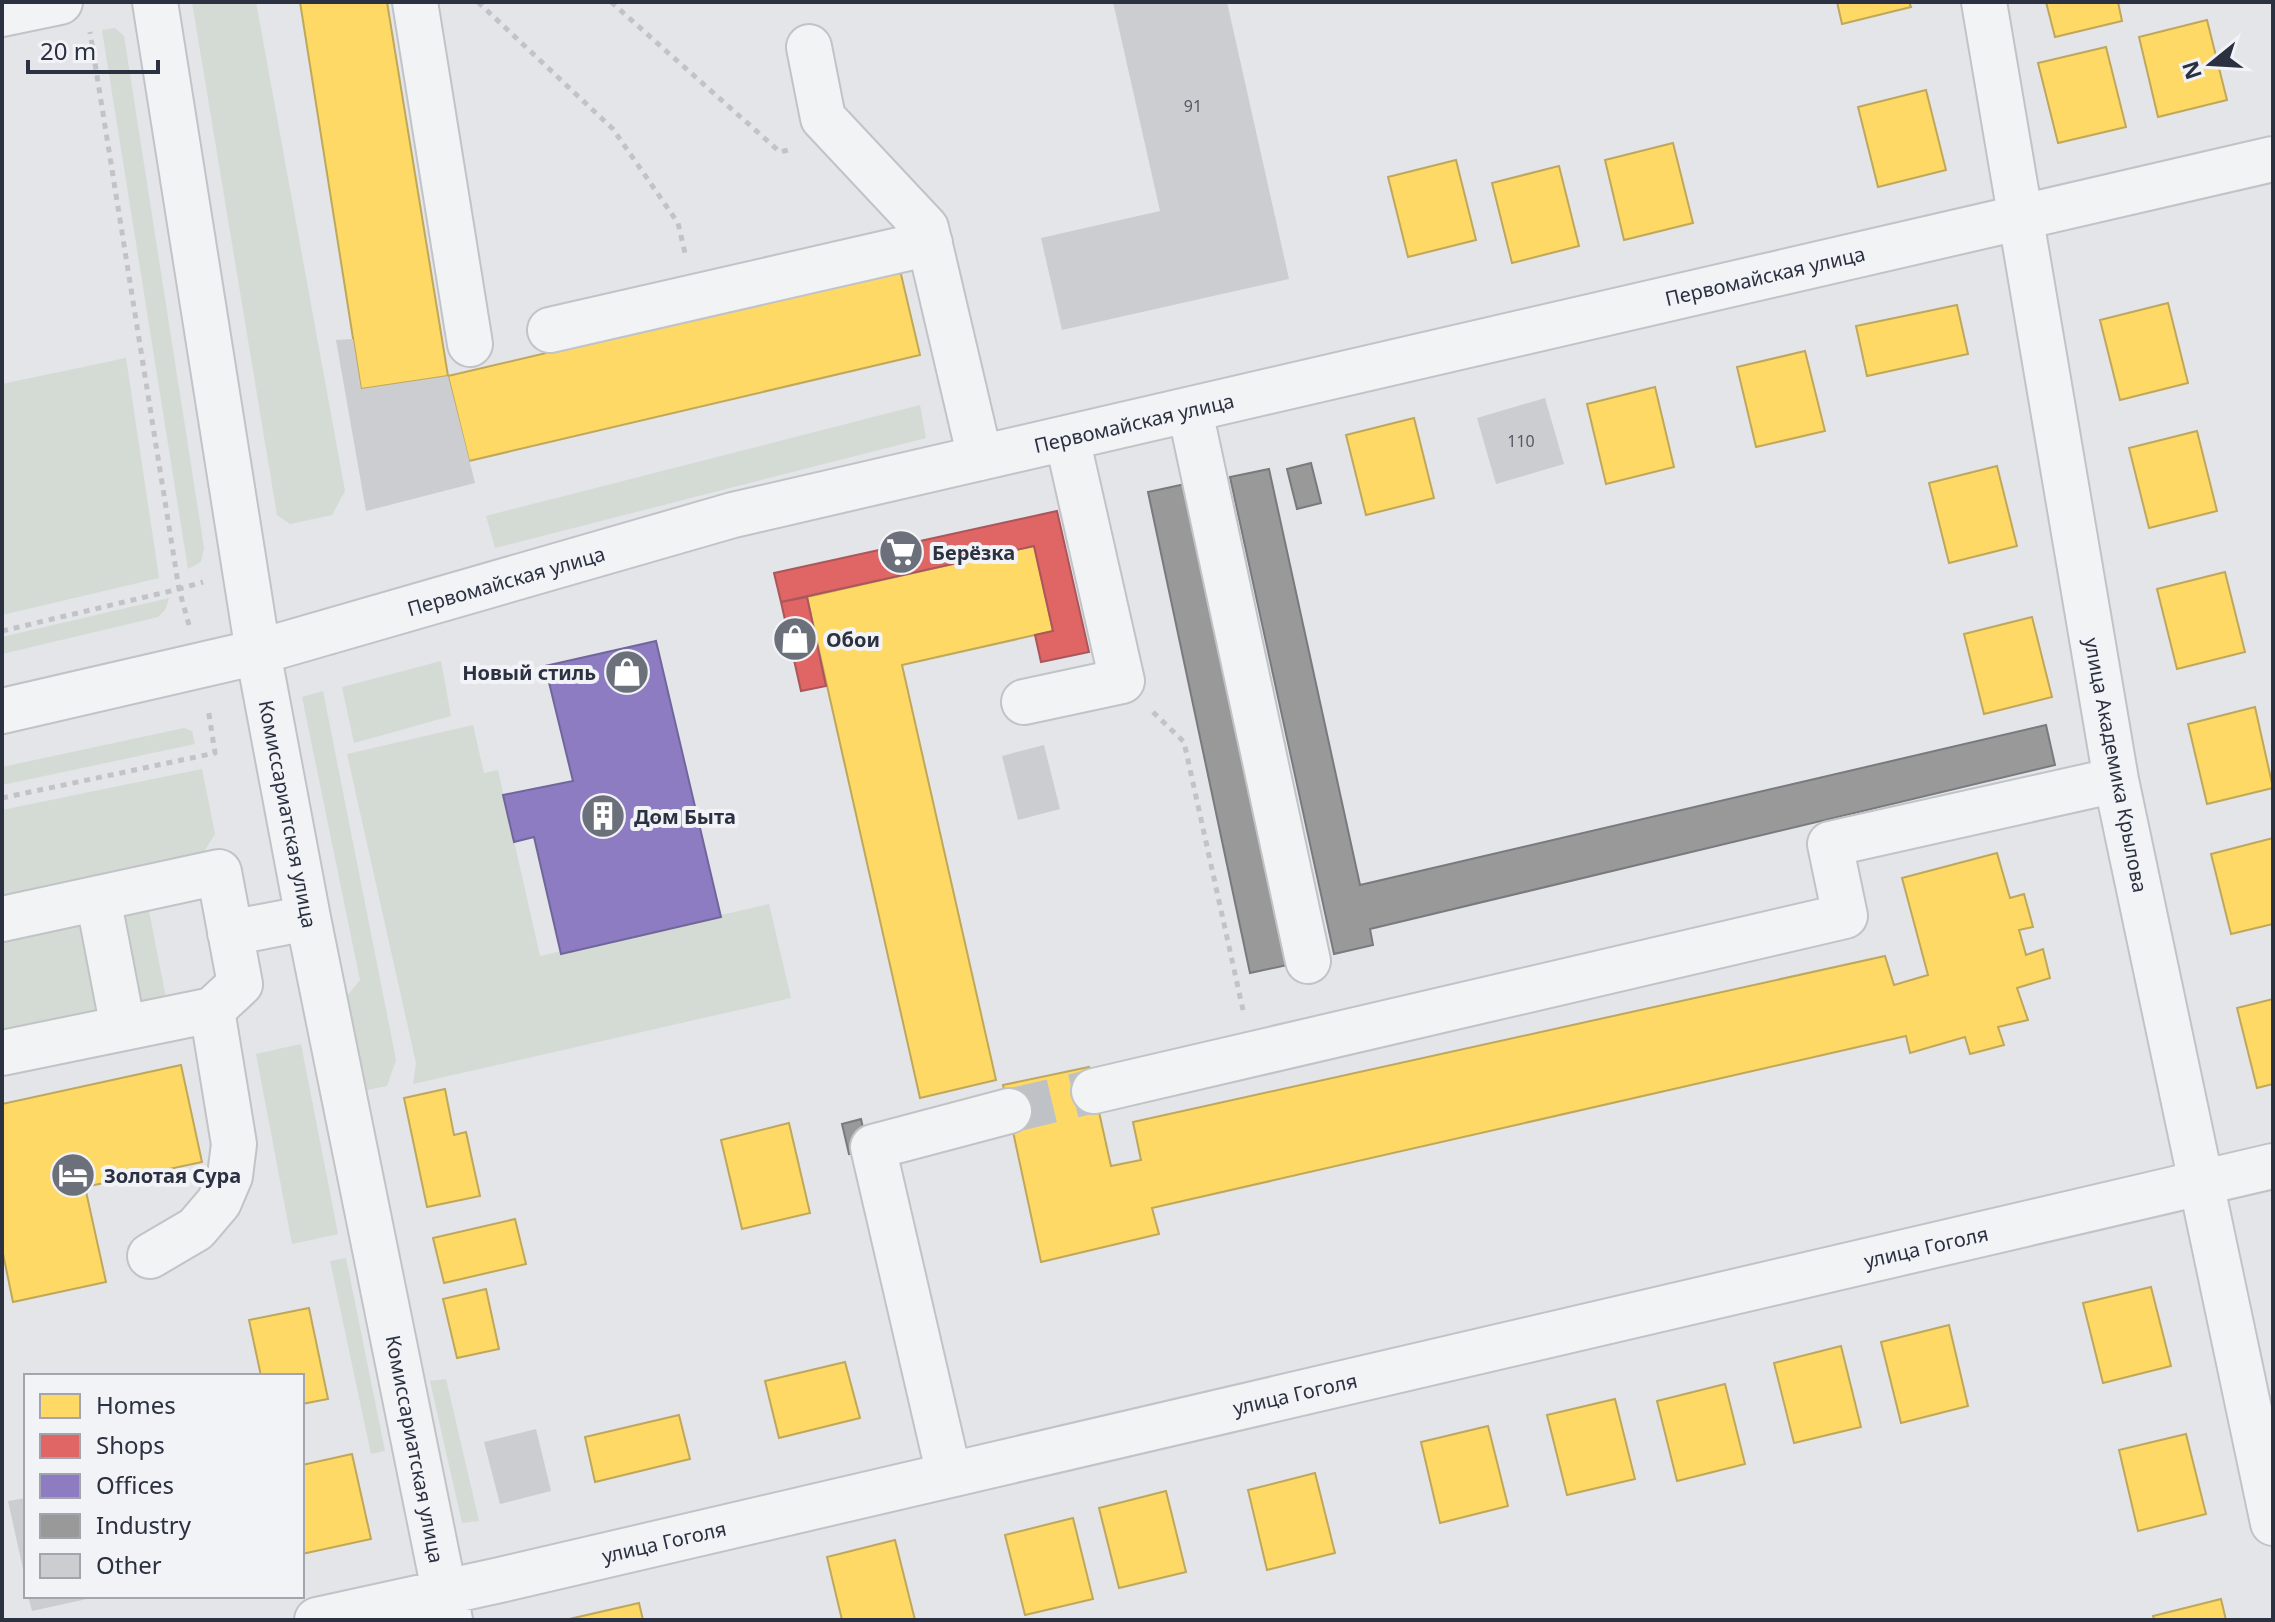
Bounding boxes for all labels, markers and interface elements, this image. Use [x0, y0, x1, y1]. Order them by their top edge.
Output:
scale bar [28, 24, 158, 74]
north arrow [2171, 24, 2251, 104]
text: 20 m [40, 34, 96, 67]
text: N [2174, 57, 2208, 84]
house number: 91 [1184, 95, 1202, 117]
street label: Первомайская улица [1662, 240, 1868, 312]
street label: Первомайская улица [1031, 387, 1237, 459]
house number: 110 [1507, 430, 1535, 452]
supermarket icon: Берёзка [877, 528, 925, 576]
place label: Берёзка [932, 539, 1015, 566]
street label: Первомайская улица [404, 540, 608, 622]
shop icon: Обои [771, 615, 819, 663]
place label: Обои [826, 626, 880, 653]
street label: улица Академика Крылова [2078, 635, 2154, 895]
shop icon: Новый стиль [603, 648, 651, 696]
place label: Новый стиль [462, 659, 596, 686]
street label: Комиссариатская улица [253, 698, 323, 930]
building icon: Дом Быта [579, 792, 627, 840]
place label: Дом Быта [634, 803, 736, 830]
hotel icon: Золотая Сура [49, 1151, 97, 1199]
place label: Золотая Сура [104, 1162, 241, 1189]
street label: улица Гоголя [1861, 1220, 1991, 1274]
street label: Комиссариатская улица [380, 1333, 450, 1565]
street label: улица Гоголя [1230, 1367, 1360, 1421]
legend [24, 1374, 304, 1598]
text: Homes [96, 1388, 176, 1421]
text: Shops [96, 1428, 165, 1461]
text: Offices [96, 1468, 174, 1501]
text: Industry [96, 1508, 192, 1541]
street label: улица Гоголя [599, 1515, 729, 1569]
text: Other [96, 1548, 162, 1581]

